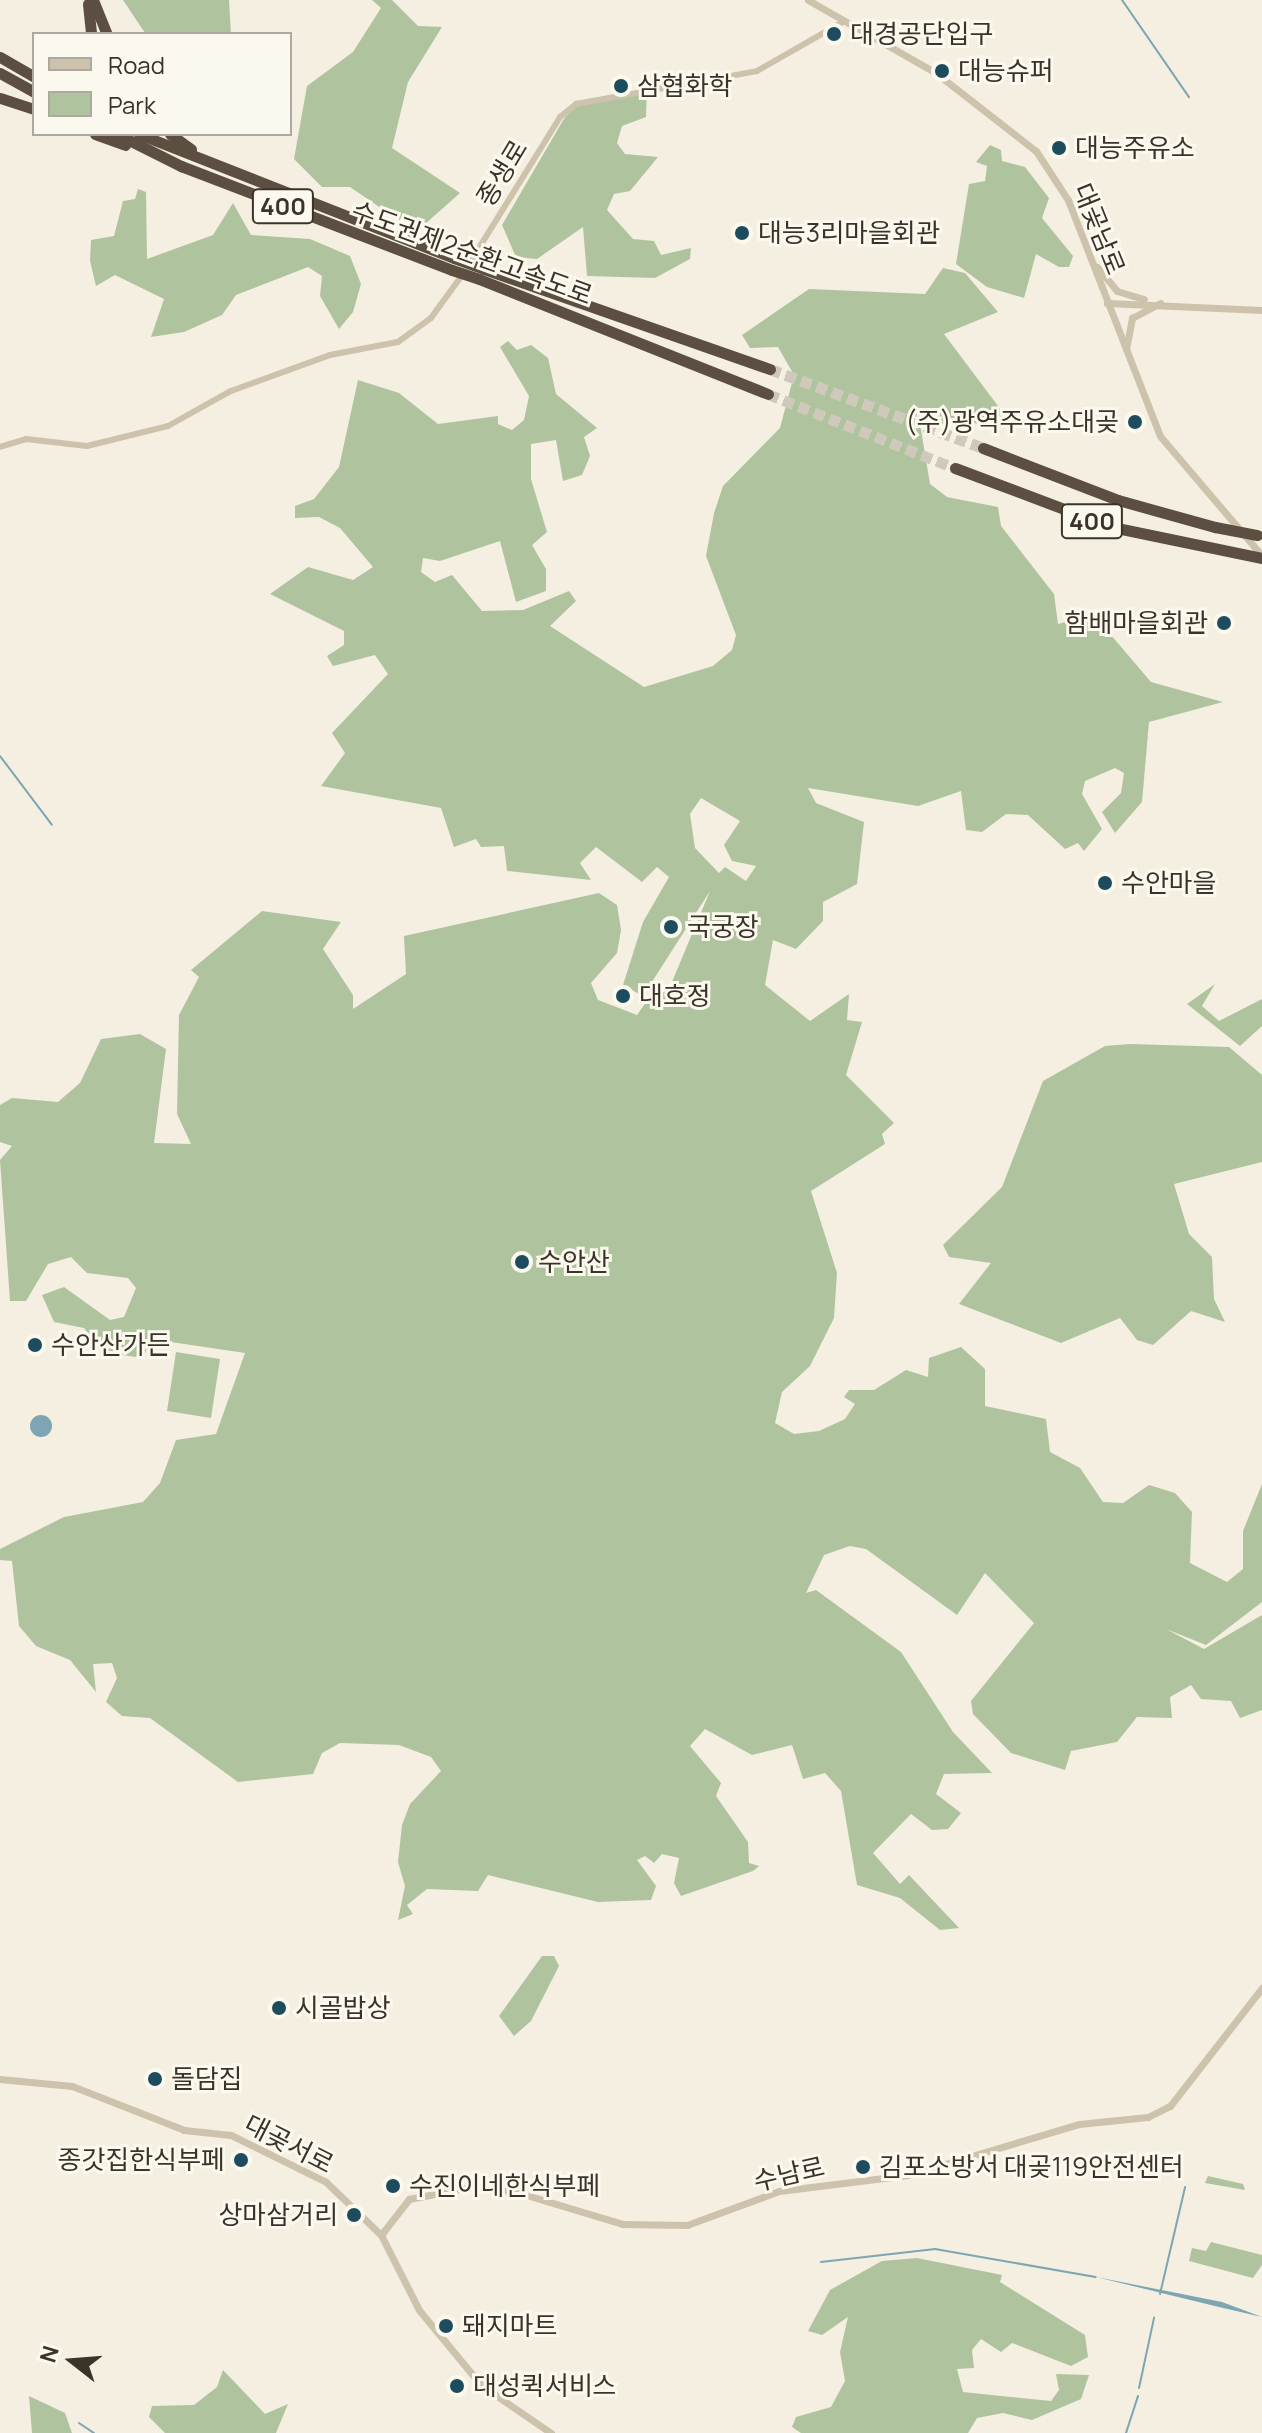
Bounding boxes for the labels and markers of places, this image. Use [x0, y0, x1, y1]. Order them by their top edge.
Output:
place label: 대경공단입구 [850, 18, 994, 50]
marker: 대경공단입구 [825, 25, 843, 43]
place label: 대능슈퍼 [958, 55, 1054, 87]
marker: 대능슈퍼 [933, 62, 951, 80]
place label: 삼협화학 [637, 70, 733, 102]
marker: 삼협화학 [612, 77, 630, 95]
place label: 대능주유소 [1075, 132, 1195, 164]
marker: 대능주유소 [1050, 139, 1068, 157]
place label: 대능3리마을회관 [758, 217, 940, 249]
marker: 대능3리마을회관 [733, 224, 751, 242]
place label: (주)광역주유소대곶 [905, 406, 1119, 438]
marker: (주)광역주유소대곶 [1126, 413, 1144, 431]
place label: 함배마을회관 [1064, 607, 1208, 639]
marker: 함배마을회관 [1215, 614, 1233, 632]
place label: 수안마을 [1121, 867, 1217, 899]
marker: 수안마을 [1096, 874, 1114, 892]
place label: 국궁장 [687, 911, 759, 943]
marker: 국궁장 [662, 918, 680, 936]
place label: 대호정 [639, 980, 711, 1012]
marker: 대호정 [614, 987, 632, 1005]
place label: 수안산 [538, 1246, 610, 1278]
marker: 수안산 [513, 1253, 531, 1271]
place label: 수안산가든 [51, 1329, 171, 1361]
marker: 수안산가든 [26, 1336, 44, 1354]
place label: 시골밥상 [295, 1992, 391, 2024]
marker: 시골밥상 [270, 1999, 288, 2017]
place label: 돌담집 [171, 2063, 243, 2095]
marker: 돌담집 [146, 2070, 164, 2088]
place label: 종갓집한식부페 [58, 2144, 225, 2176]
marker: 종갓집한식부페 [232, 2151, 250, 2169]
place label: 김포소방서 대곶119안전센터 [879, 2151, 1184, 2183]
marker: 김포소방서 대곶119안전센터 [854, 2158, 872, 2176]
place label: 수진이네한식부페 [409, 2170, 600, 2202]
marker: 수진이네한식부페 [384, 2177, 402, 2195]
place label: 상마삼거리 [218, 2199, 338, 2231]
marker: 상마삼거리 [345, 2206, 363, 2224]
place label: 돼지마트 [462, 2310, 558, 2342]
marker: 돼지마트 [437, 2317, 455, 2335]
place label: 대성퀵서비스 [473, 2370, 617, 2402]
marker: 대성퀵서비스 [448, 2377, 466, 2395]

